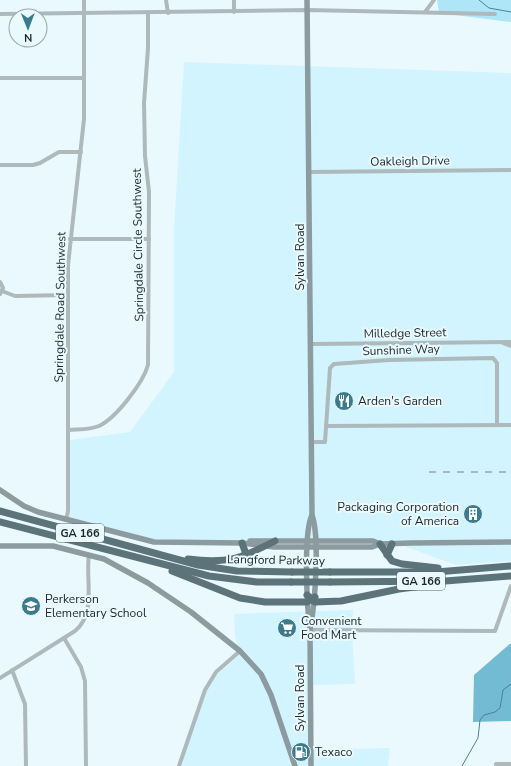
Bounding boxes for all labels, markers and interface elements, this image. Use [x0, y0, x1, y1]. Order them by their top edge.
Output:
north arrow [8, 8, 48, 48]
text: N [24, 30, 32, 45]
street label: Oakleigh Drive [370, 152, 450, 170]
street label: Springdale Circle Southwest [129, 167, 147, 322]
street label: Sylvan Road [292, 223, 308, 291]
street label: Springdale Road Southwest [51, 231, 69, 382]
street label: Milledge Street [364, 324, 447, 342]
street label: Sunshine Way [362, 341, 441, 359]
restaurant icon: Arden's Garden [333, 390, 355, 412]
place label: Arden's Garden [358, 393, 442, 409]
place label: Packaging Corporation of America [337, 499, 459, 529]
building icon: Packaging Corporation of America [462, 503, 484, 525]
road number: GA 166 [56, 524, 104, 542]
street label: Langford Parkway [227, 551, 326, 569]
road number: GA 166 [397, 572, 445, 590]
place label: Perkerson Elementary School [45, 591, 147, 621]
school or university icon: Perkerson Elementary School [20, 595, 42, 617]
place label: Convenient Food Mart [301, 613, 362, 643]
supermarket icon: Convenient Food Mart [276, 617, 298, 639]
street label: Sylvan Road [292, 664, 308, 732]
fuel station icon: Texaco [290, 741, 312, 763]
place label: Texaco [315, 744, 353, 760]

